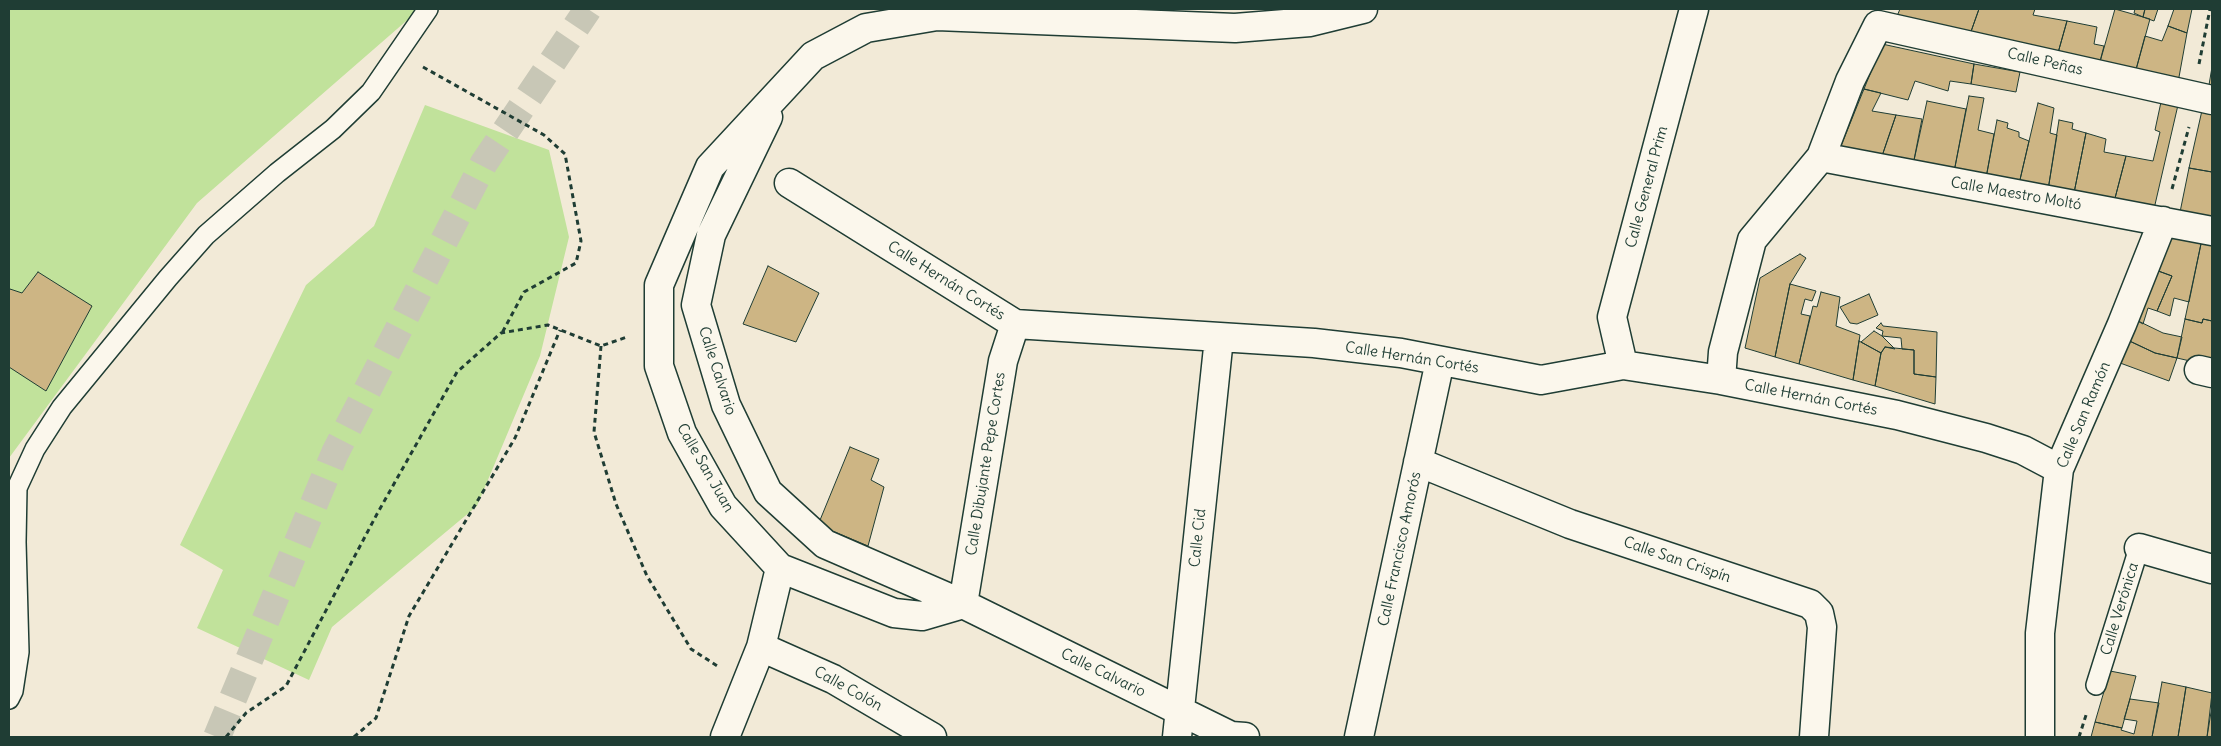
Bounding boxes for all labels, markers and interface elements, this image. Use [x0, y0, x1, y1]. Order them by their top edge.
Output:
street label: Calle Peñas [2005, 45, 2085, 79]
street label: Calle General Prim [1622, 124, 1672, 250]
street label: Calle Maestro Moltó [1949, 174, 2083, 214]
street label: Calle Hernán Cortés [884, 238, 1008, 324]
street label: Calle Calvario [694, 324, 740, 418]
street label: Calle Hernán Cortés [1344, 339, 1480, 377]
street label: Calle San Ramón [2053, 359, 2115, 471]
street label: Calle Dibujante Pepe Cortes [963, 371, 1009, 557]
street label: Calle Hernán Cortés [1743, 376, 1879, 420]
street label: Calle San Juan [672, 420, 738, 516]
street label: Calle Francisco Amorós [1375, 470, 1425, 628]
street label: Calle Cid [1186, 508, 1210, 568]
street label: Calle San Crispín [1621, 533, 1733, 587]
street label: Calle Verónica [2097, 560, 2143, 658]
street label: Calle Calvario [1058, 645, 1148, 701]
street label: Calle Colón [811, 663, 885, 715]

